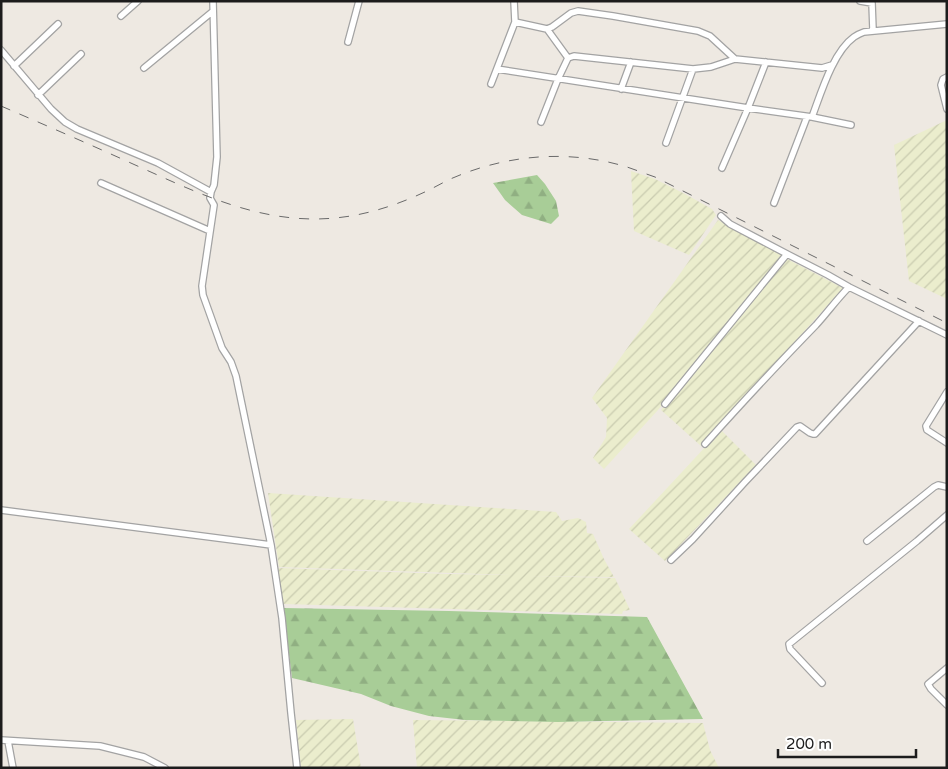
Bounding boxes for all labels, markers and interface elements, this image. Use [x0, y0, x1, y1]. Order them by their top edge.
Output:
scale bar [778, 726, 916, 758]
text: 200 m [786, 735, 832, 753]

